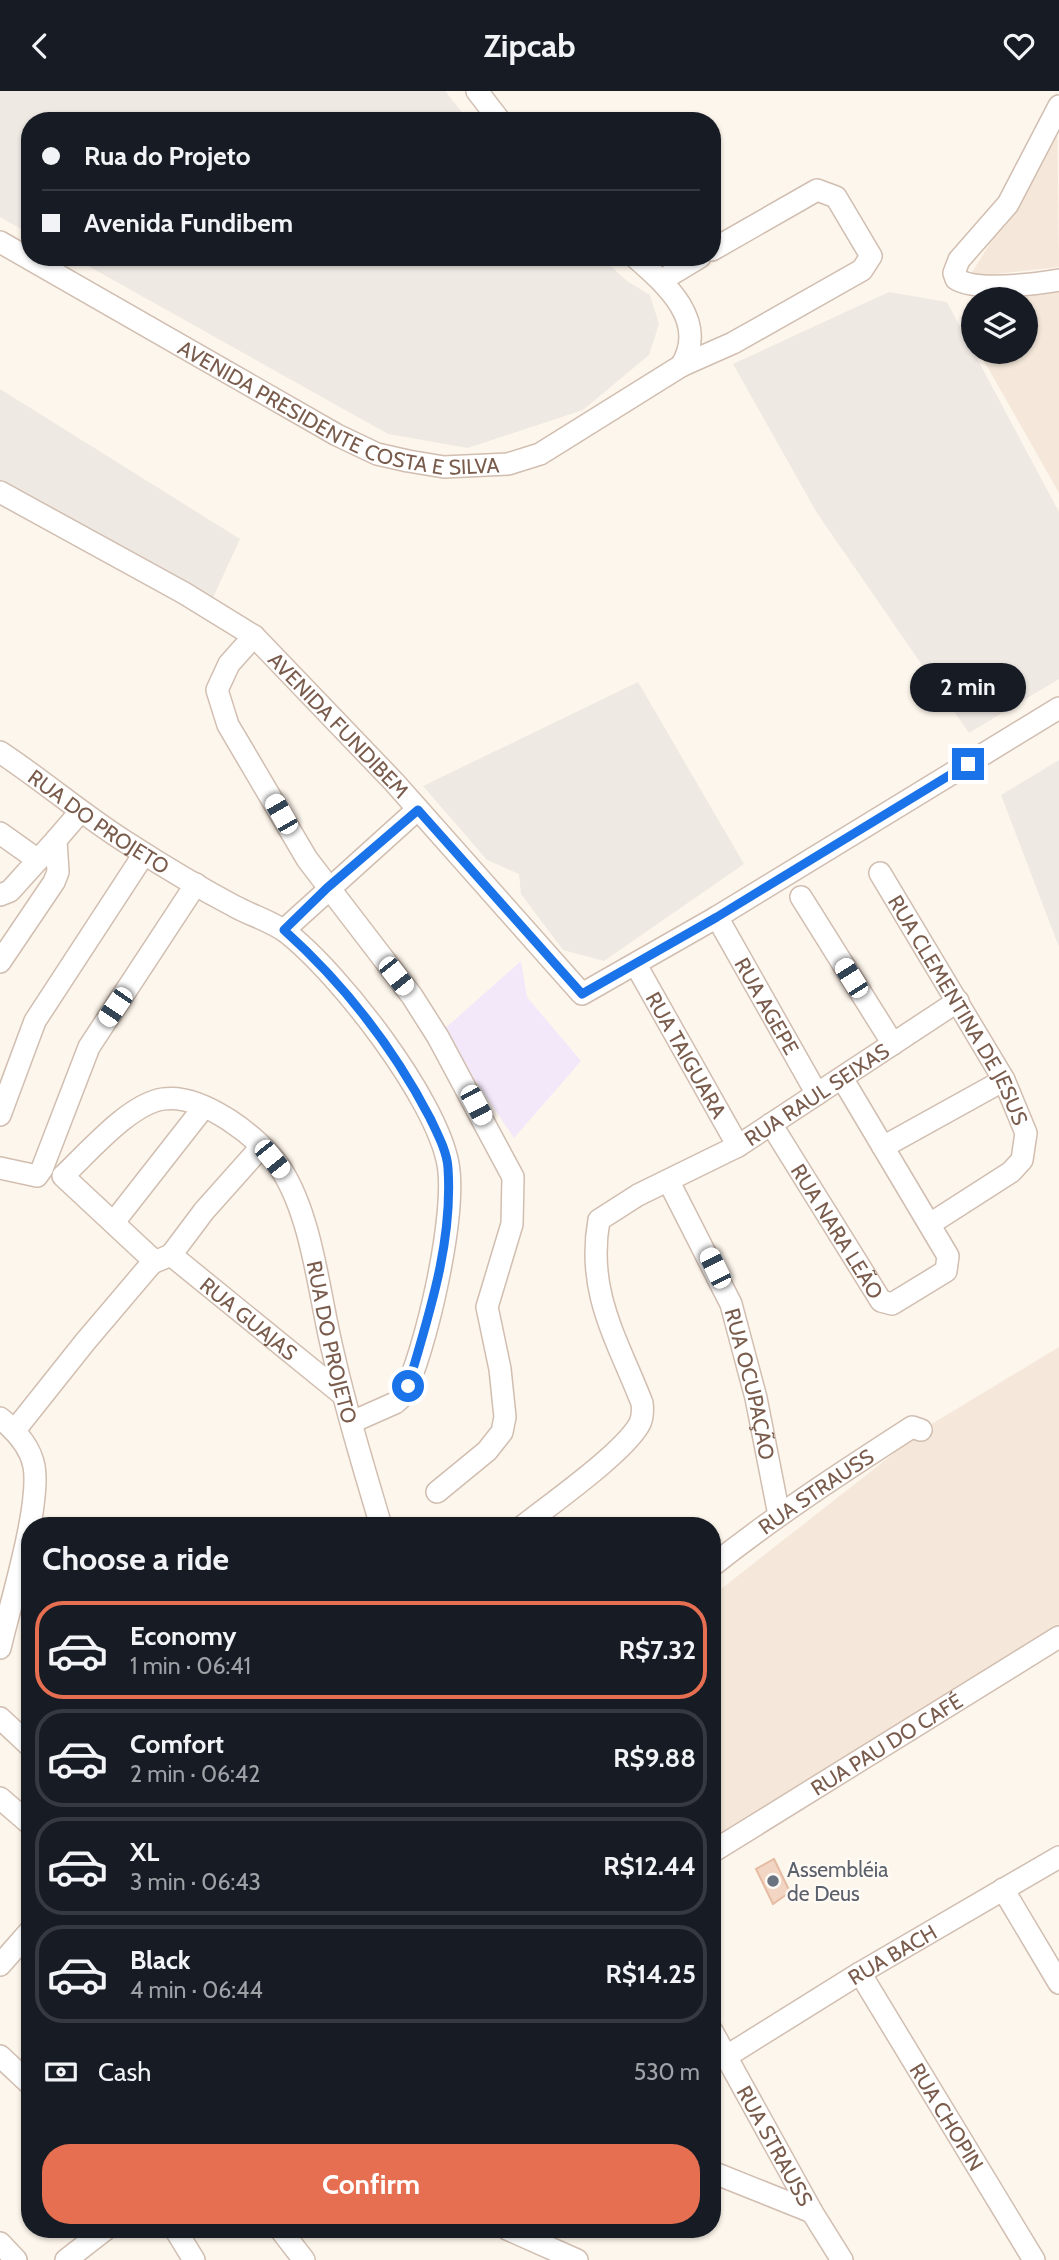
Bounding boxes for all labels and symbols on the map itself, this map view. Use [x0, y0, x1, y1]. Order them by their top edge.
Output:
street label: AVENIDA PRESIDENTE COSTA E SILVA [174, 334, 500, 479]
street label: AVENIDA FUNDIBEM [264, 647, 414, 803]
callout: 2 min [910, 663, 1026, 711]
route end [952, 748, 984, 780]
street label: RUA DO PROJETO [24, 764, 174, 879]
car [262, 791, 301, 837]
street label: RUA CLEMENTINA DE JESUS [883, 890, 1034, 1128]
car [375, 953, 418, 999]
street label: RUA AGEPE [730, 953, 804, 1059]
car [831, 955, 872, 1001]
car [95, 984, 136, 1030]
street label: RUA TAIGUARA [641, 987, 732, 1122]
street label: RUA RAUL SEIXAS [740, 1038, 894, 1151]
car [457, 1082, 496, 1128]
car [251, 1136, 294, 1182]
street label: RUA NARA LEÃO [786, 1159, 889, 1303]
car [697, 1245, 734, 1291]
street label: RUA DO PROJETO [302, 1258, 363, 1426]
street label: RUA GUAJAS [195, 1271, 302, 1365]
street label: RUA OCUPAÇÃO [720, 1305, 780, 1462]
route start [392, 1370, 424, 1402]
street label: RUA STRAUSS [753, 1443, 878, 1539]
street label: RUA PAU DO CAFÉ [806, 1688, 967, 1800]
place label: Assembléia de Deus [787, 1857, 888, 1906]
marker: Assembléia de Deus [765, 1873, 781, 1889]
street label: RUA BACH [843, 1919, 941, 1990]
street label: RUA CHOPIN [905, 2058, 989, 2175]
street label: RUA STRAUSS [732, 2081, 819, 2210]

